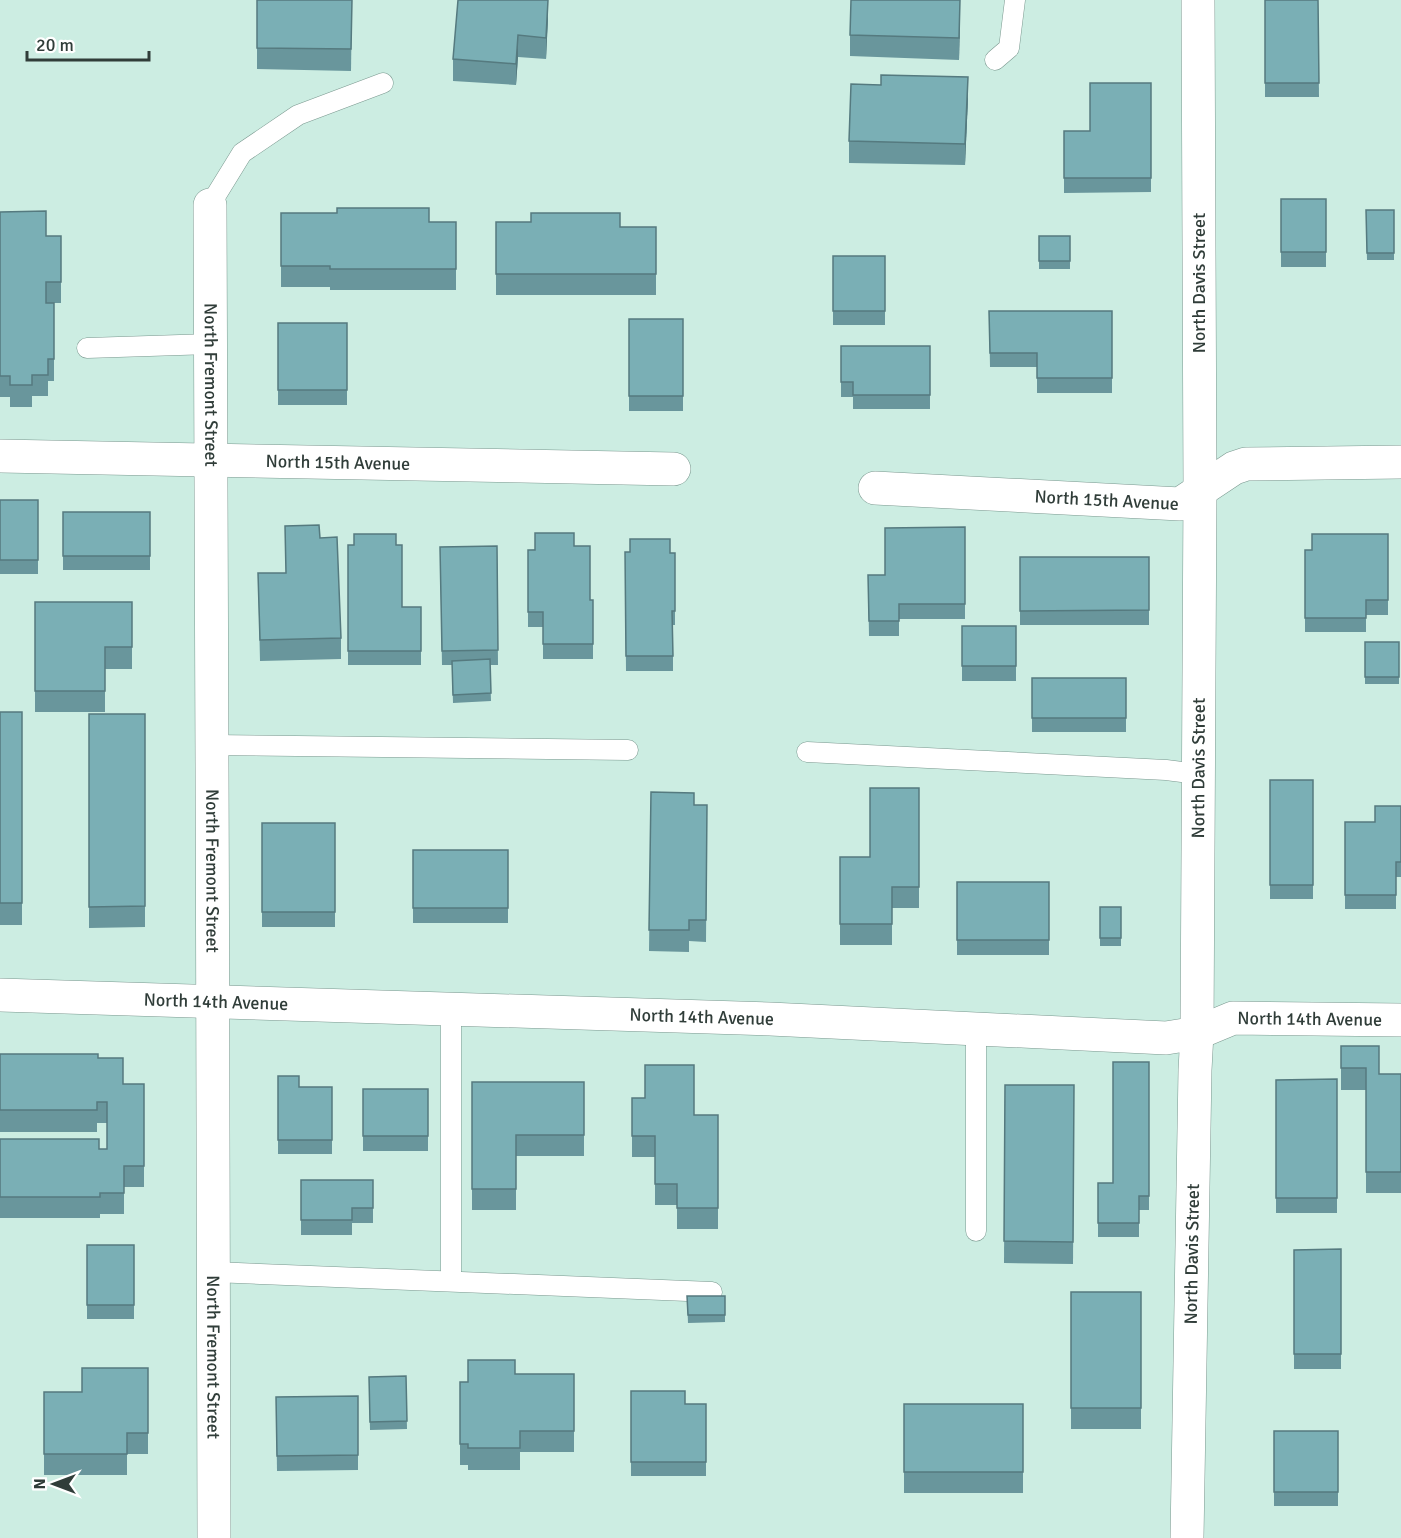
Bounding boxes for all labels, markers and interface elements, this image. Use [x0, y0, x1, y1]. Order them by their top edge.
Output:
scale bar [27, 24, 148, 62]
text: 20 m [36, 34, 74, 56]
street label: North Davis Street [1188, 213, 1210, 353]
street label: North Fremont Street [200, 303, 222, 467]
street label: North 15th Avenue [265, 450, 410, 475]
street label: North 15th Avenue [1034, 485, 1179, 515]
street label: North Davis Street [1187, 698, 1210, 839]
street label: North Fremont Street [201, 789, 224, 953]
street label: North 14th Avenue [143, 988, 289, 1015]
street label: North 14th Avenue [629, 1004, 774, 1030]
street label: North 14th Avenue [1237, 1007, 1382, 1031]
street label: North Davis Street [1180, 1184, 1204, 1325]
street label: North Fremont Street [202, 1275, 225, 1439]
north arrow [24, 1454, 84, 1514]
text: N [30, 1478, 50, 1490]

